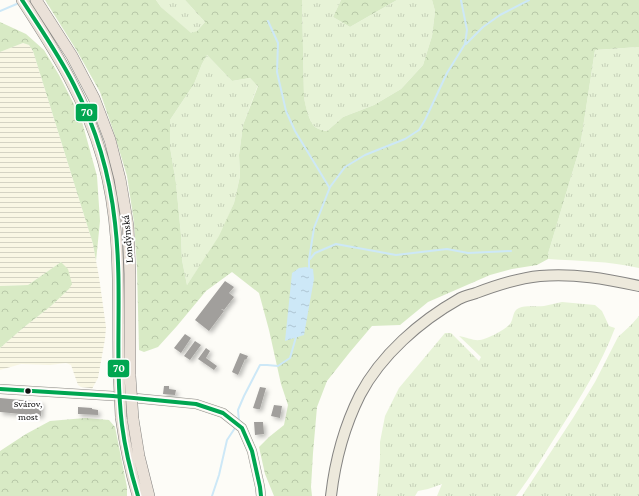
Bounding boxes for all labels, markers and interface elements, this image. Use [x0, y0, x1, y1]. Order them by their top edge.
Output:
line badge: 70 [75, 103, 98, 122]
text: 70 [81, 106, 93, 118]
street label: Londýnská [119, 214, 136, 264]
line badge: 70 [107, 359, 130, 378]
text: 70 [113, 362, 125, 374]
marker: Svárov, most [23, 386, 33, 396]
place label: Svárov, most [14, 398, 42, 422]

